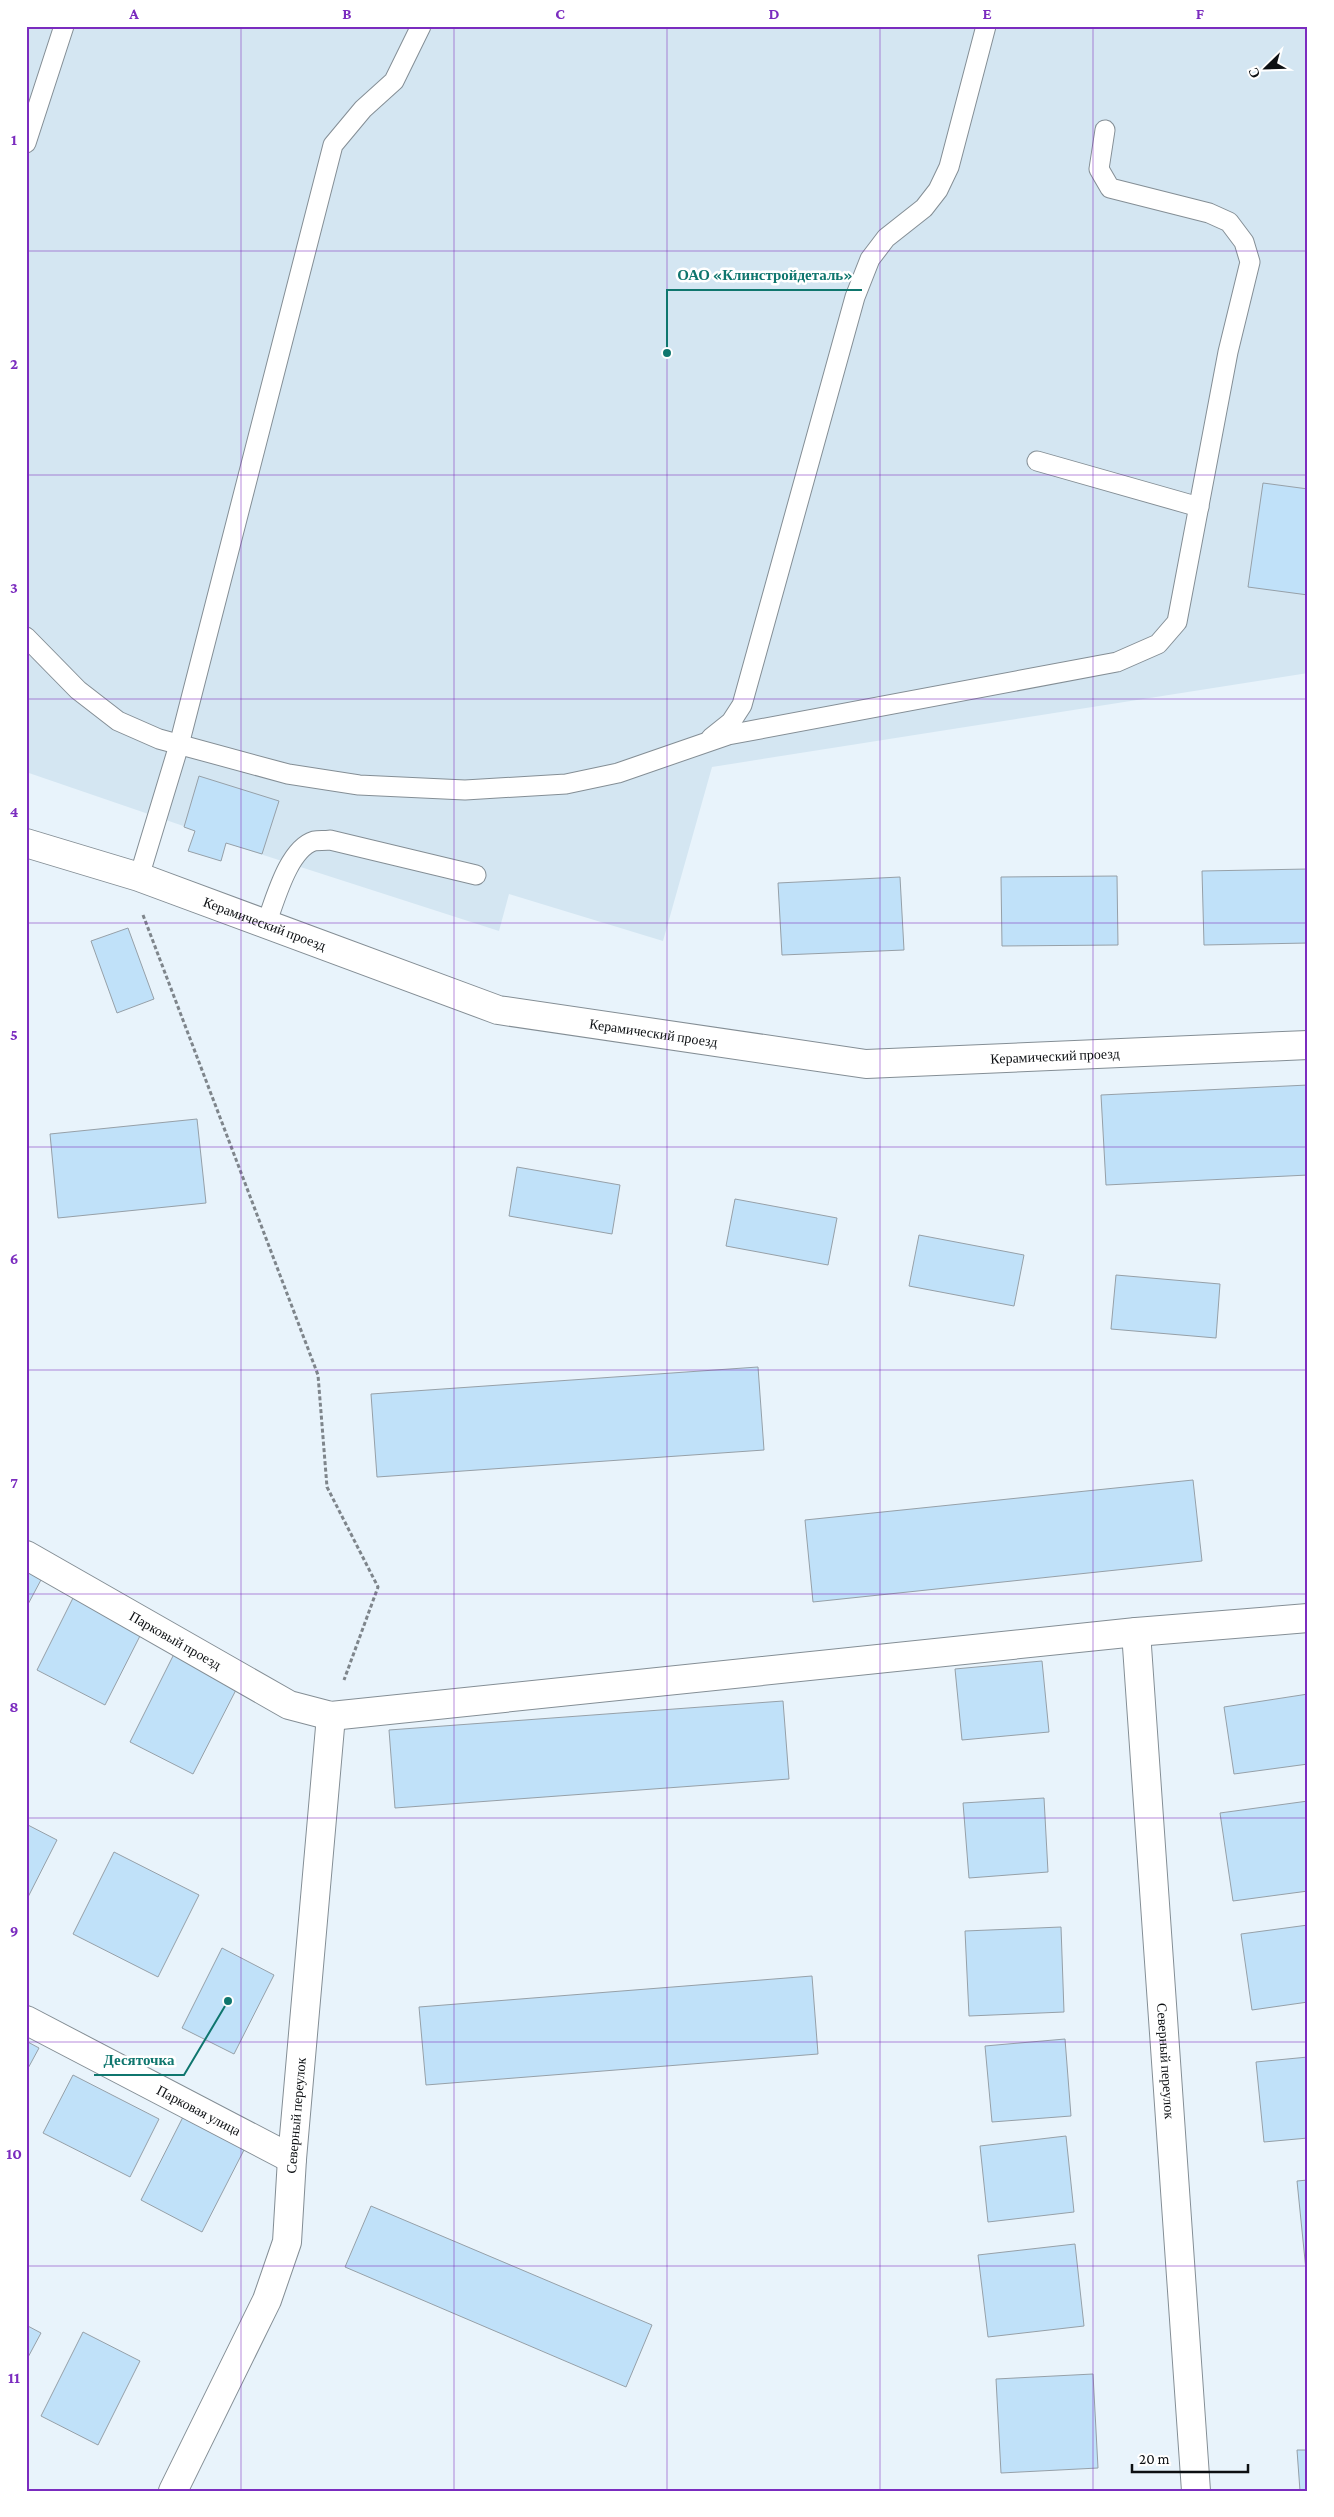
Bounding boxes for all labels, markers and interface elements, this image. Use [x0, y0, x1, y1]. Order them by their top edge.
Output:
text: A [128, 5, 139, 22]
text: B [342, 5, 352, 22]
text: C [555, 5, 565, 22]
text: D [768, 5, 780, 22]
text: E [982, 5, 992, 22]
text: F [1196, 5, 1205, 22]
north arrow [1242, 42, 1292, 92]
text: С [1245, 65, 1263, 81]
text: 1 [11, 131, 17, 148]
callout: ОАО «Клинстройдеталь» [667, 260, 862, 290]
text: ОАО «Клинстройдеталь» [677, 267, 853, 283]
text: 2 [10, 355, 18, 372]
text: 3 [10, 579, 18, 596]
text: 4 [10, 803, 19, 820]
street label: Керамический проезд [201, 894, 328, 954]
street label: Керамический проезд [588, 1016, 719, 1050]
text: 5 [10, 1026, 18, 1043]
street label: Керамический проезд [990, 1045, 1120, 1067]
text: 6 [10, 1250, 18, 1267]
text: 7 [10, 1474, 18, 1491]
street label: Парковый проезд [127, 1608, 224, 1673]
text: 8 [9, 1698, 19, 1715]
text: 9 [10, 1922, 18, 1939]
street label: Северный переулок [1154, 2002, 1178, 2120]
callout: Десяточка [94, 2045, 184, 2075]
text: Десяточка [104, 2052, 175, 2068]
street label: Северный переулок [283, 2057, 309, 2174]
street label: Парковая улица [154, 2082, 244, 2139]
text: 10 [6, 2145, 22, 2162]
text: 11 [8, 2369, 20, 2386]
scale bar [1132, 2442, 1248, 2474]
text: 20 m [1139, 2451, 1170, 2467]

